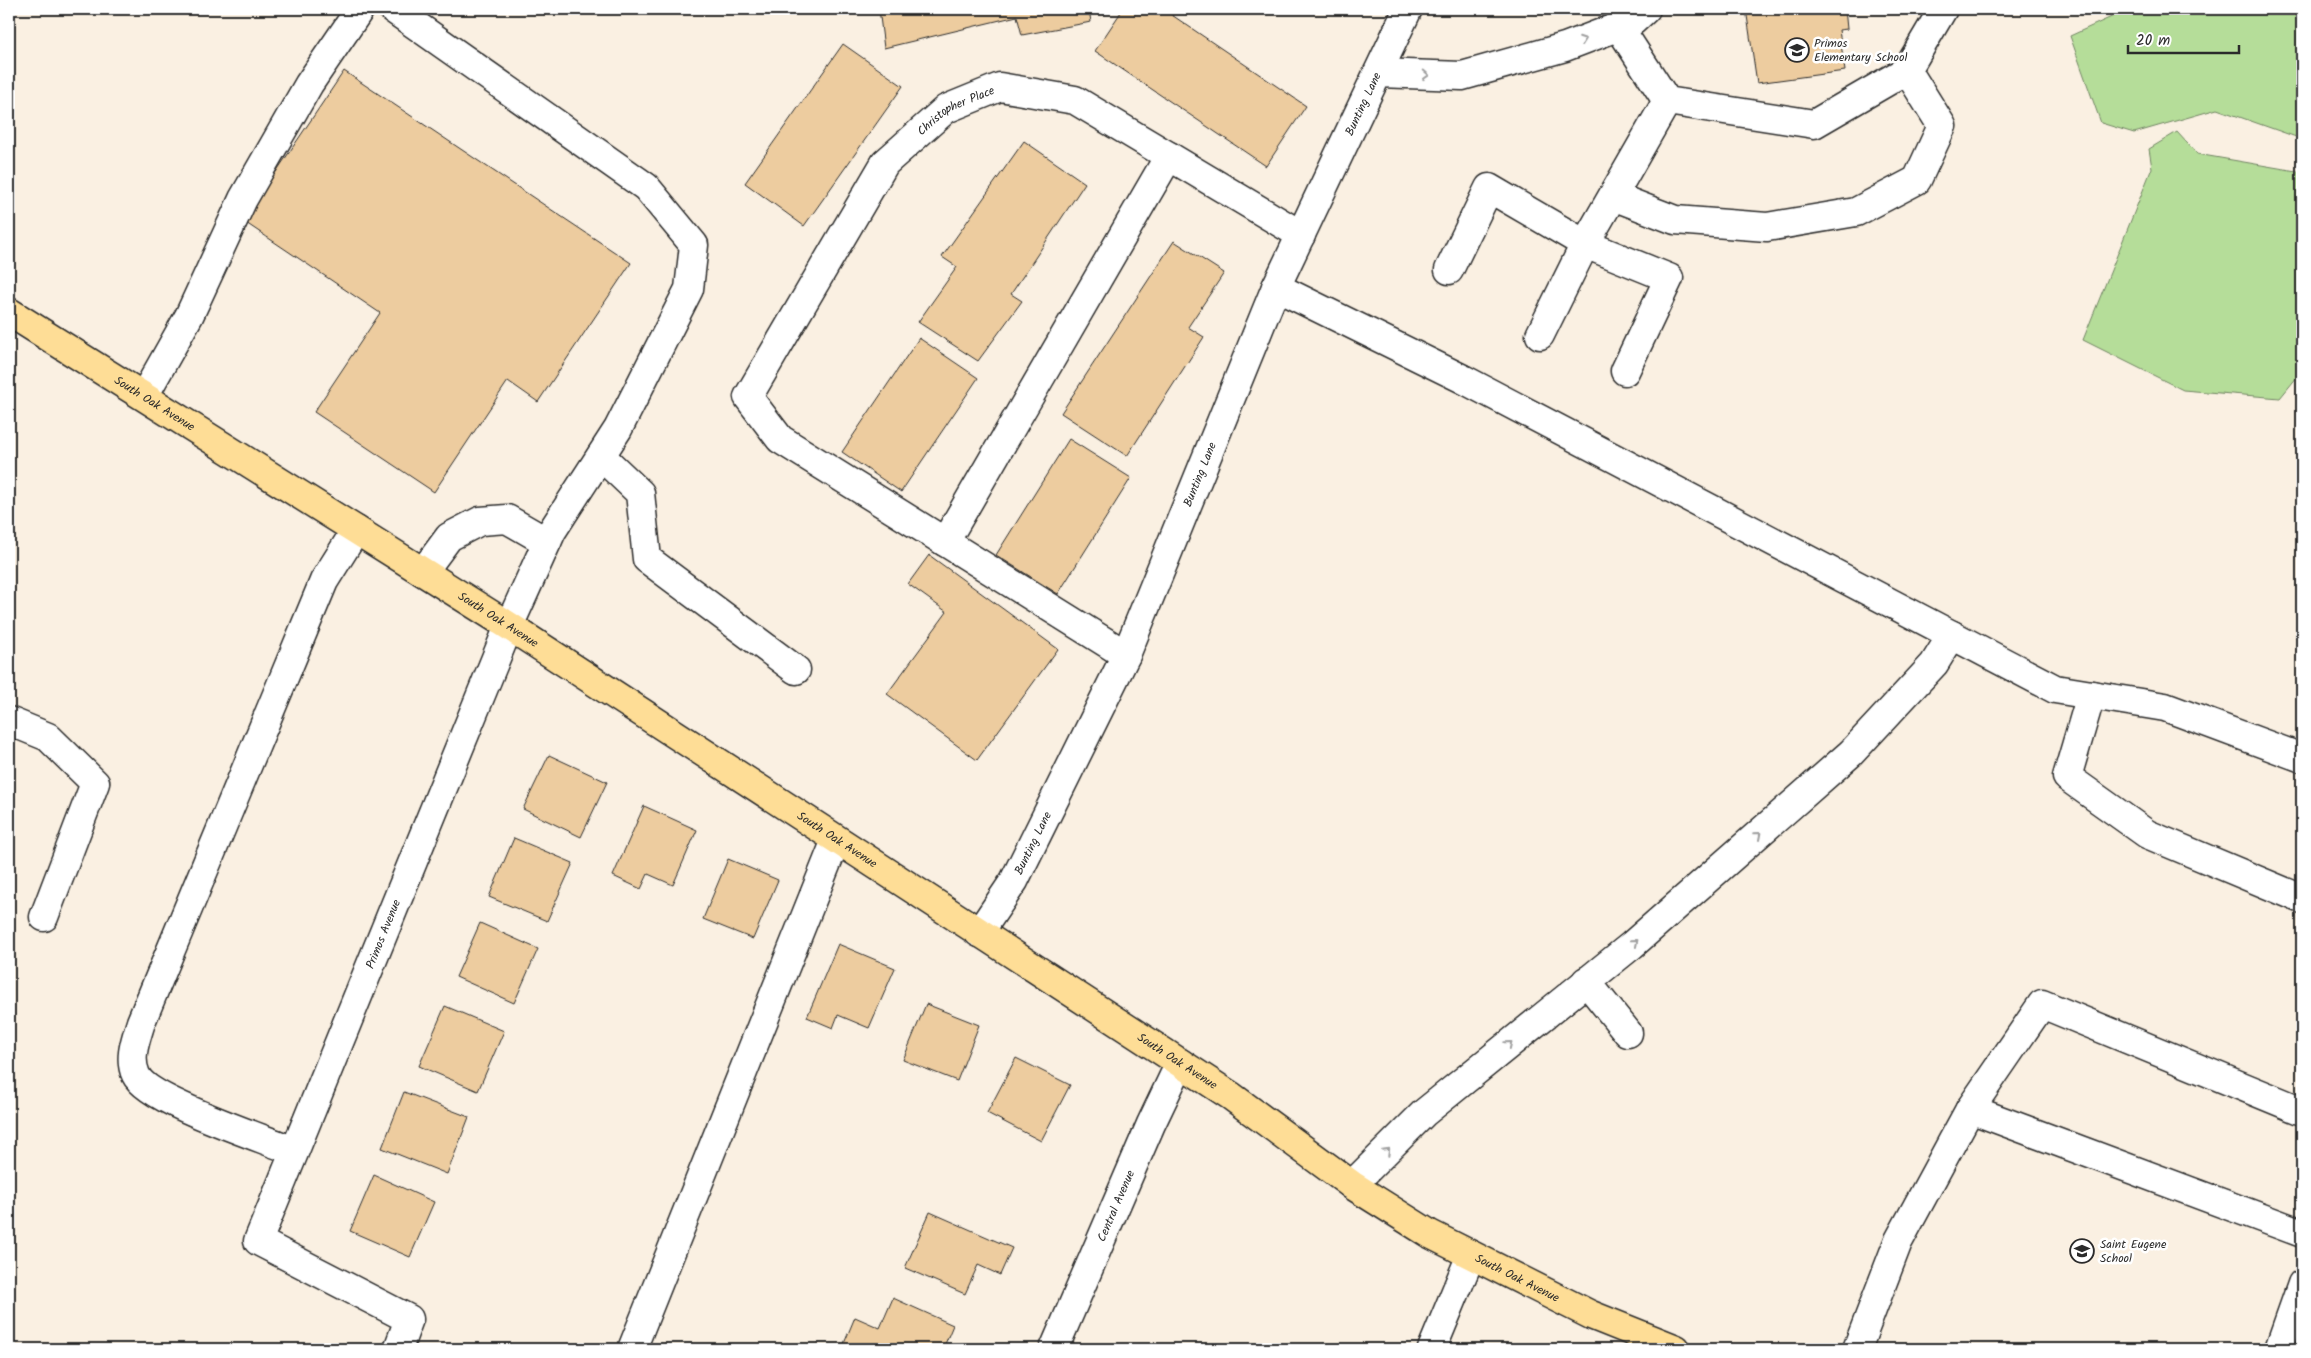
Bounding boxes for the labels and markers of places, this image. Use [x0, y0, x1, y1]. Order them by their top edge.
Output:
place label: Primos Elementary School [1814, 34, 1907, 67]
school or university icon: Primos Elementary School [1784, 37, 1810, 63]
place label: Saint Eugene School [2100, 1235, 2167, 1268]
school or university icon: Saint Eugene School [2069, 1238, 2095, 1264]

